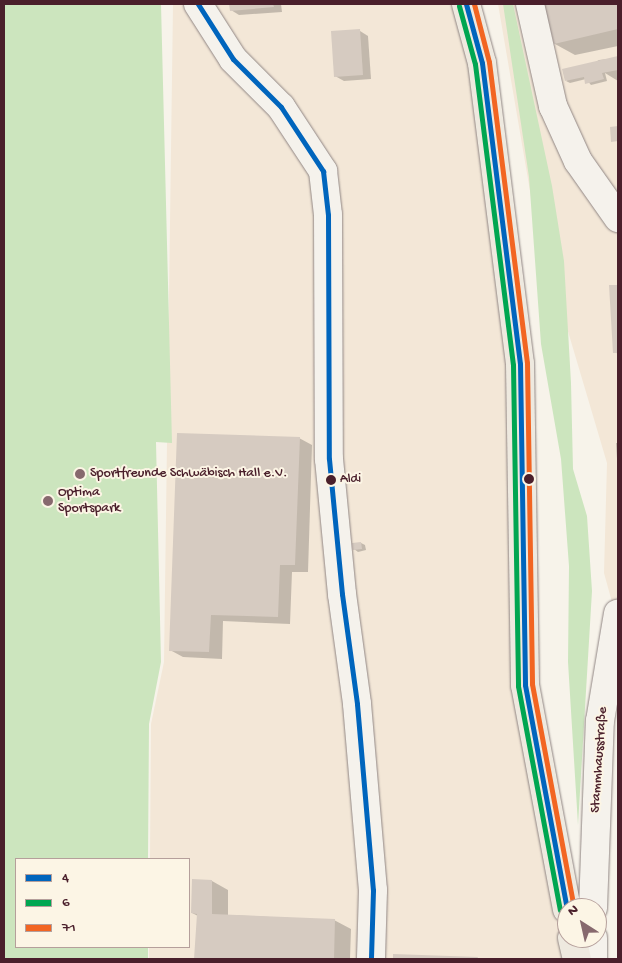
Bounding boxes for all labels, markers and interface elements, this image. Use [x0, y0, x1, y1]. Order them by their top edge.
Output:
place label: Sportfreunde Schwäbisch Hall e.V. [90, 466, 287, 482]
marker: Sportfreunde Schwäbisch Hall e.V. [74, 468, 86, 480]
place label: Aldi [340, 472, 361, 488]
unlabelled marker [524, 474, 534, 484]
marker: Aldi [326, 475, 336, 485]
place label: Optima Sportspark [58, 485, 120, 518]
marker: Optima Sportspark [42, 495, 54, 507]
street label: Stammhausstraße [588, 706, 612, 814]
legend [15, 858, 190, 948]
text: 4 [62, 869, 69, 887]
text: 6 [62, 894, 70, 912]
north arrow [557, 898, 607, 948]
text: N [565, 902, 582, 921]
text: 71 [62, 919, 76, 937]

